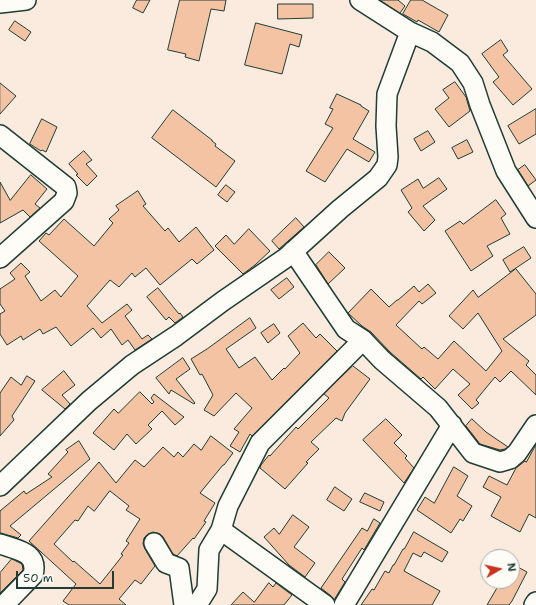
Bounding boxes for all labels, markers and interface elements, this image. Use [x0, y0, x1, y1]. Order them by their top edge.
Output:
north arrow [480, 549, 520, 589]
text: N [503, 562, 519, 573]
scale bar [18, 563, 116, 589]
text: 50 m [23, 570, 53, 586]

